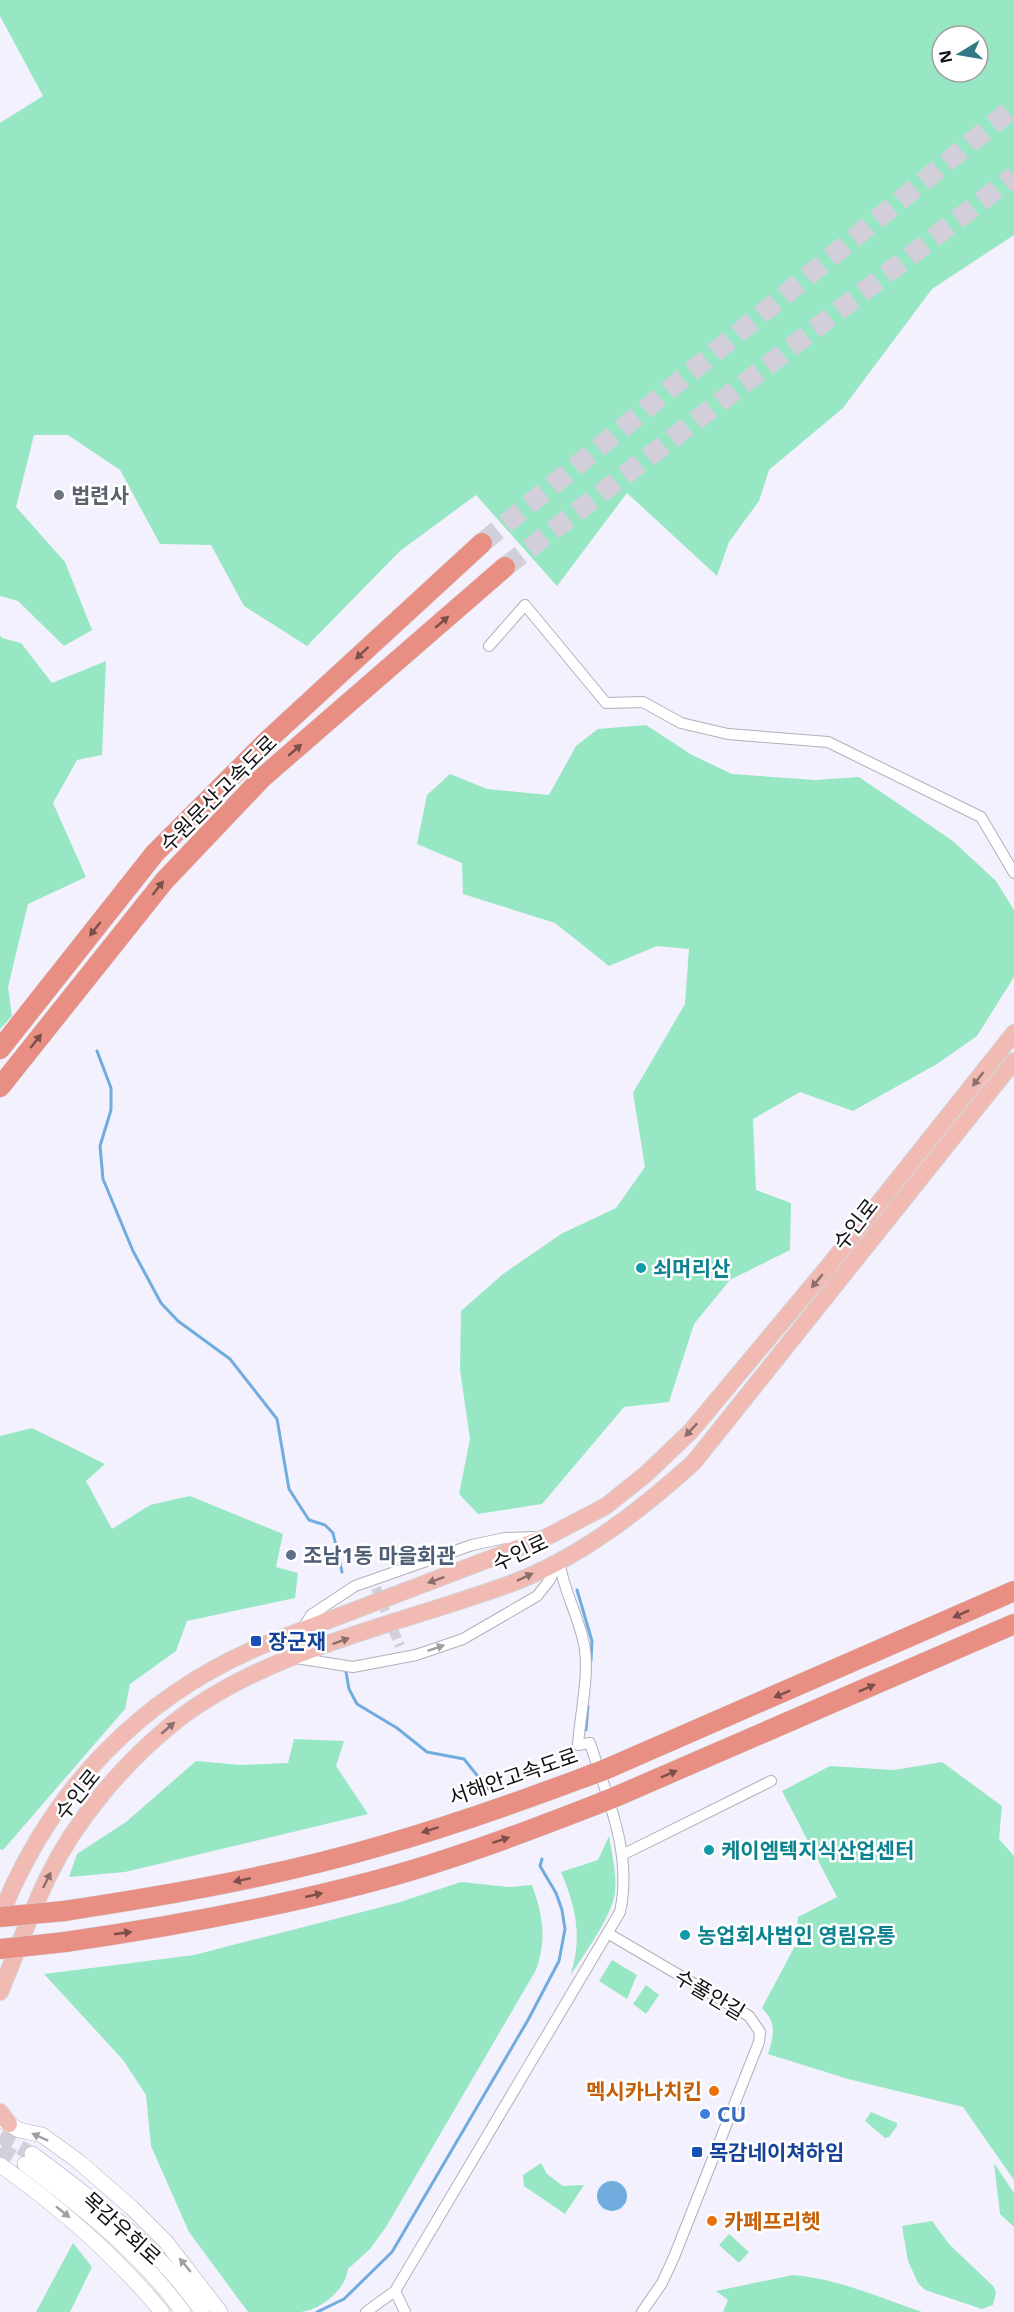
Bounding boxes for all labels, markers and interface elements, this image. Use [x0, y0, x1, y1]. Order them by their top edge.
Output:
north arrow [930, 24, 990, 84]
text: N [933, 48, 957, 65]
place label: 법련사 [71, 481, 129, 509]
marker: 법련사 [52, 488, 66, 502]
one-way arrow [434, 616, 449, 629]
one-way arrow [355, 646, 370, 659]
street label: 수원문산고속도로 [153, 728, 283, 858]
one-way arrow [287, 744, 302, 757]
one-way arrow [151, 880, 164, 896]
one-way arrow [90, 921, 102, 936]
one-way arrow [30, 1033, 43, 1049]
one-way arrow [972, 1072, 984, 1087]
street label: 수인로 [826, 1193, 884, 1255]
place label: 쇠머리산 [653, 1254, 730, 1282]
marker: 쇠머리산 [634, 1261, 648, 1275]
one-way arrow [810, 1273, 823, 1289]
one-way arrow [685, 1422, 698, 1437]
street label: 수인로 [488, 1527, 552, 1577]
place label: 조남1동 마을회관 [303, 1541, 456, 1569]
marker: 조남1동 마을회관 [284, 1548, 298, 1562]
one-way arrow [516, 1572, 534, 1582]
one-way arrow [427, 1576, 445, 1585]
one-way arrow [952, 1610, 969, 1619]
place label: 장군재 [268, 1627, 326, 1655]
marker: 장군재 [249, 1634, 263, 1648]
one-way arrow [332, 1635, 350, 1645]
one-way arrow [427, 1643, 445, 1653]
one-way arrow [859, 1683, 877, 1693]
one-way arrow [773, 1689, 791, 1699]
one-way arrow [160, 1722, 175, 1735]
street label: 서해안고속도로 [445, 1741, 581, 1811]
street label: 수인로 [48, 1763, 106, 1825]
one-way arrow [660, 1769, 678, 1778]
one-way arrow [421, 1826, 439, 1836]
one-way arrow [492, 1835, 510, 1844]
place label: 케이엠텍지식산업센터 [721, 1836, 914, 1864]
marker: 케이엠텍지식산업센터 [702, 1843, 716, 1857]
one-way arrow [43, 1871, 52, 1888]
one-way arrow [232, 1876, 251, 1885]
one-way arrow [305, 1890, 323, 1900]
place label: 농업회사법인 영림유통 [697, 1921, 896, 1949]
marker: 농업회사법인 영림유통 [678, 1928, 692, 1942]
one-way arrow [114, 1929, 133, 1938]
street label: 수풀안길 [670, 1962, 750, 2026]
place label: 멕시카나치킨 [586, 2077, 702, 2105]
marker: 멕시카나치킨 [707, 2084, 721, 2098]
place label: CU [717, 2100, 746, 2128]
marker: CU [698, 2107, 712, 2121]
one-way arrow [31, 2132, 49, 2142]
place label: 목감네이쳐하임 [709, 2138, 844, 2166]
marker: 목감네이쳐하임 [690, 2145, 704, 2159]
street label: 목감우회로 [77, 2185, 167, 2271]
one-way arrow [56, 2206, 71, 2218]
place label: 카페프리헷 [724, 2207, 821, 2235]
marker: 카페프리헷 [705, 2214, 719, 2228]
one-way arrow [179, 2257, 192, 2273]

